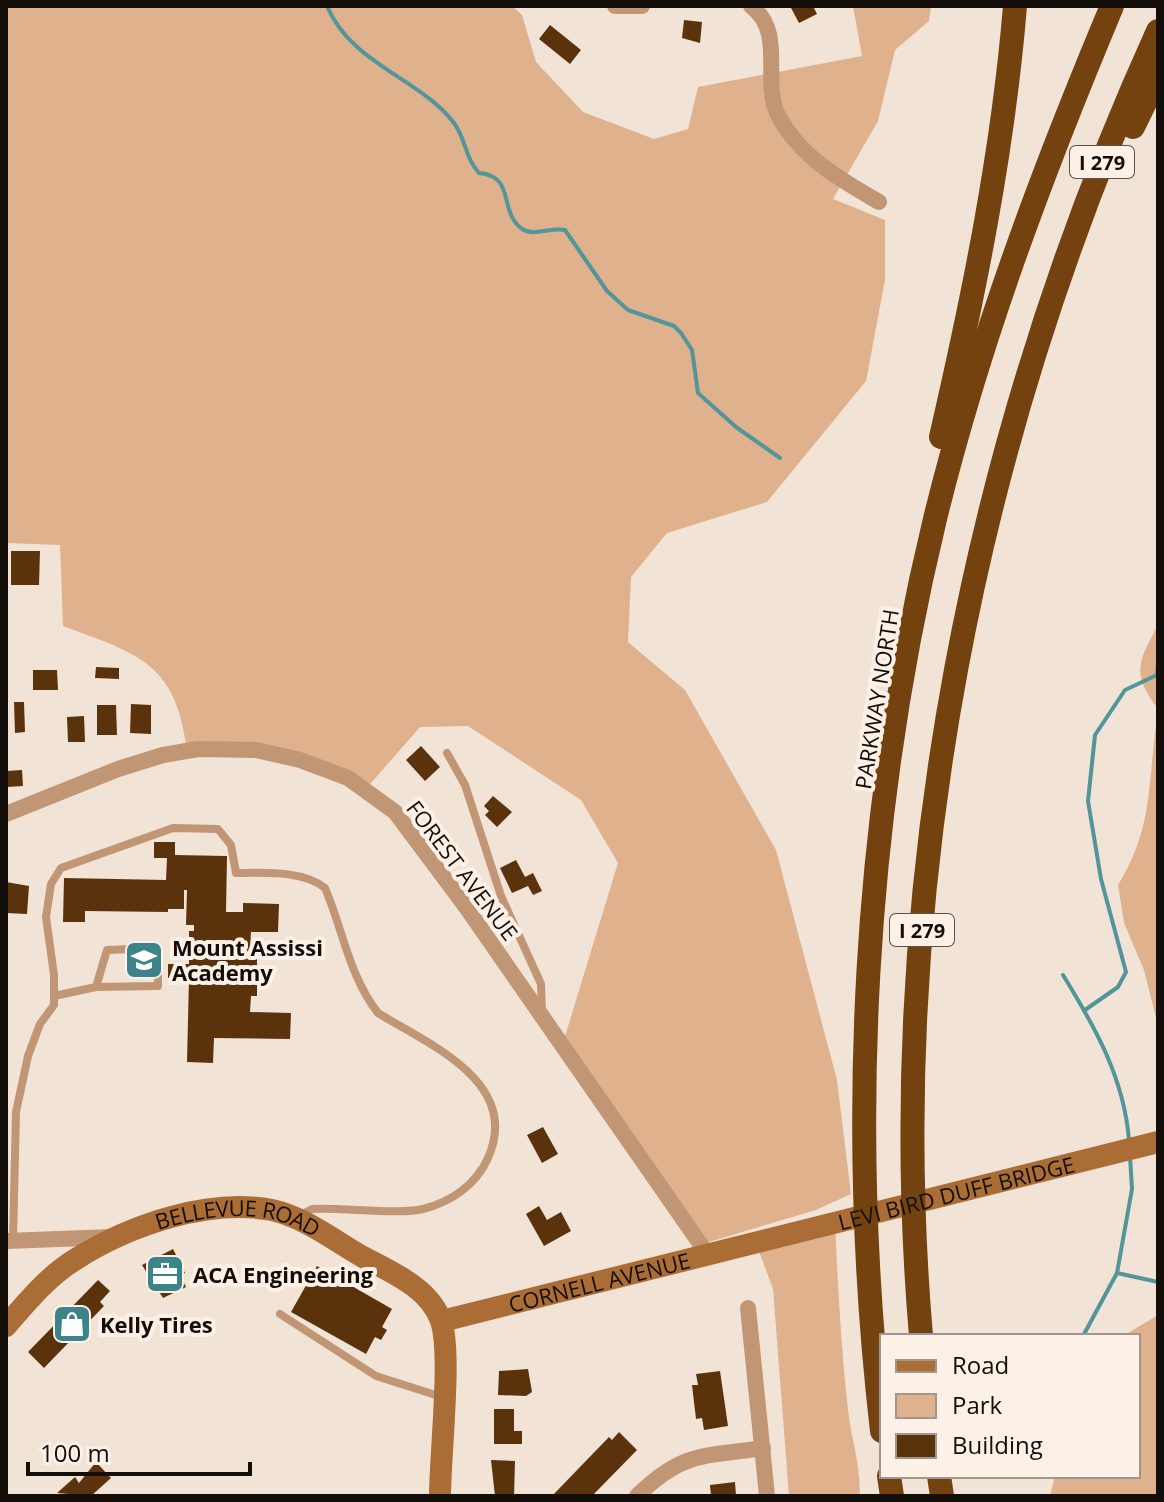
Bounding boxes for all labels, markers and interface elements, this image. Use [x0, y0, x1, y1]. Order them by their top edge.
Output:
road number: I 279 [1070, 146, 1134, 178]
street label: PARKWAY NORTH [847, 607, 905, 791]
street label: FOREST AVENUE [400, 794, 526, 946]
road number: I 279 [890, 914, 954, 946]
place label: Mount Assissi Academy [172, 932, 323, 987]
school or university icon: Mount Assissi Academy [123, 939, 165, 981]
street label: LEVI BIRD DUFF BRIDGE [835, 1148, 1078, 1236]
street label: BELLEVUE ROAD [151, 1192, 326, 1243]
street label: CORNELL AVENUE [505, 1245, 693, 1319]
office icon: ACA Engineering [144, 1253, 186, 1295]
place label: ACA Engineering [193, 1259, 374, 1289]
shop icon: Kelly Tires [51, 1303, 93, 1345]
place label: Kelly Tires [100, 1309, 213, 1339]
legend [880, 1334, 1140, 1478]
text: Road [952, 1348, 1009, 1381]
text: Park [952, 1388, 1003, 1421]
scale bar [28, 1426, 250, 1476]
text: Building [952, 1428, 1043, 1461]
text: 100 m [40, 1436, 110, 1469]

